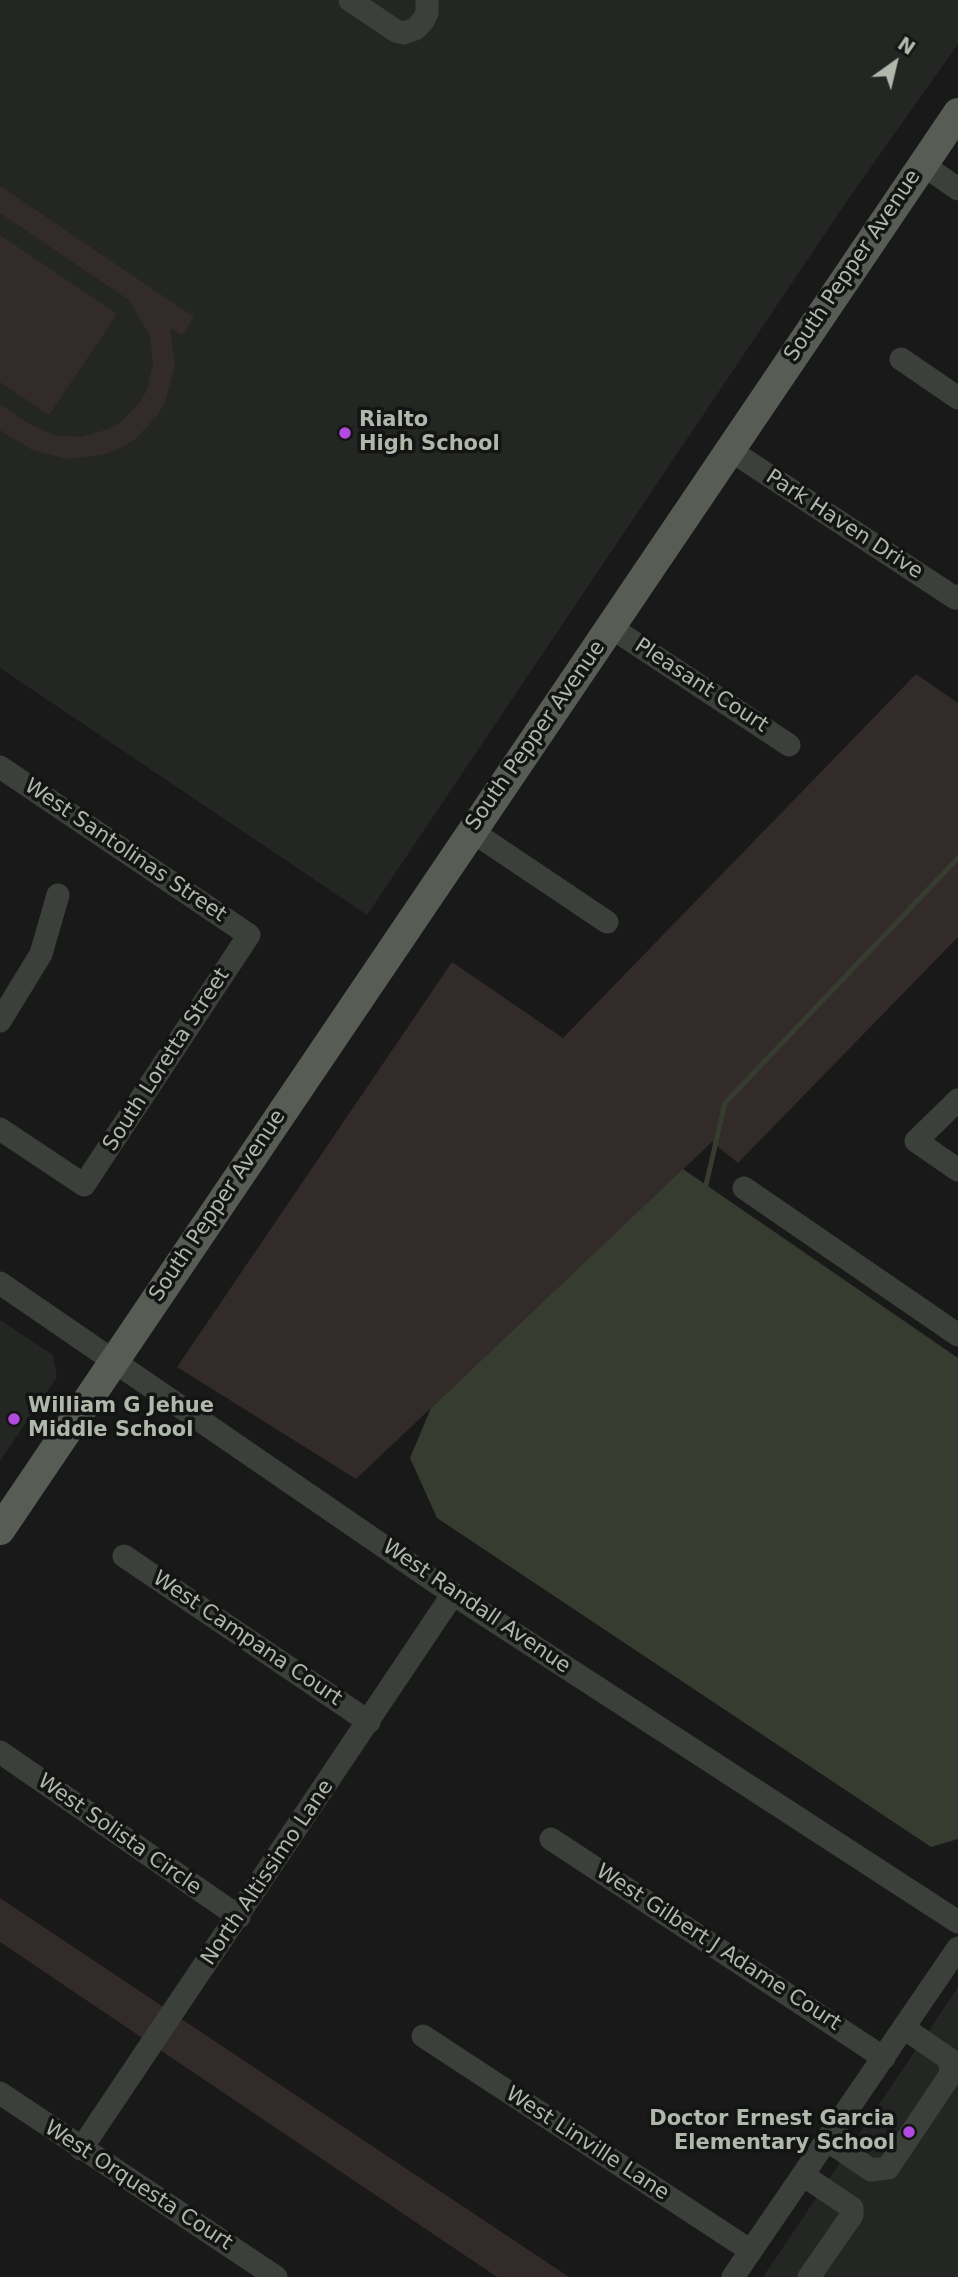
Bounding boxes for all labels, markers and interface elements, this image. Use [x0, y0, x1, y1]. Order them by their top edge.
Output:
north arrow [860, 28, 930, 98]
text: N [894, 32, 919, 59]
street label: South Pepper Avenue [780, 165, 926, 367]
place label: Rialto High School [359, 408, 500, 458]
marker: Rialto High School [337, 425, 353, 441]
street label: Park Haven Drive [761, 465, 927, 585]
street label: Pleasant Court [630, 633, 772, 739]
street label: South Pepper Avenue [461, 636, 611, 836]
street label: West Santolinas Street [19, 774, 231, 928]
street label: South Loretta Street [98, 964, 236, 1156]
street label: South Pepper Avenue [145, 1105, 291, 1307]
place label: William G Jehue Middle School [28, 1394, 214, 1444]
marker: William G Jehue Middle School [6, 1411, 22, 1427]
street label: West Randall Avenue [377, 1535, 575, 1679]
street label: West Campana Court [148, 1566, 346, 1712]
street label: West Solista Circle [32, 1769, 206, 1901]
street label: North Altissimo Lane [197, 1776, 339, 1970]
street label: West Gilbert J Adame Court [591, 1859, 845, 2037]
street label: West Linville Lane [501, 2082, 673, 2206]
place label: Doctor Ernest Garcia Elementary School [649, 2107, 895, 2157]
street label: West Orquesta Court [39, 2116, 237, 2256]
marker: Doctor Ernest Garcia Elementary School [901, 2124, 917, 2140]

